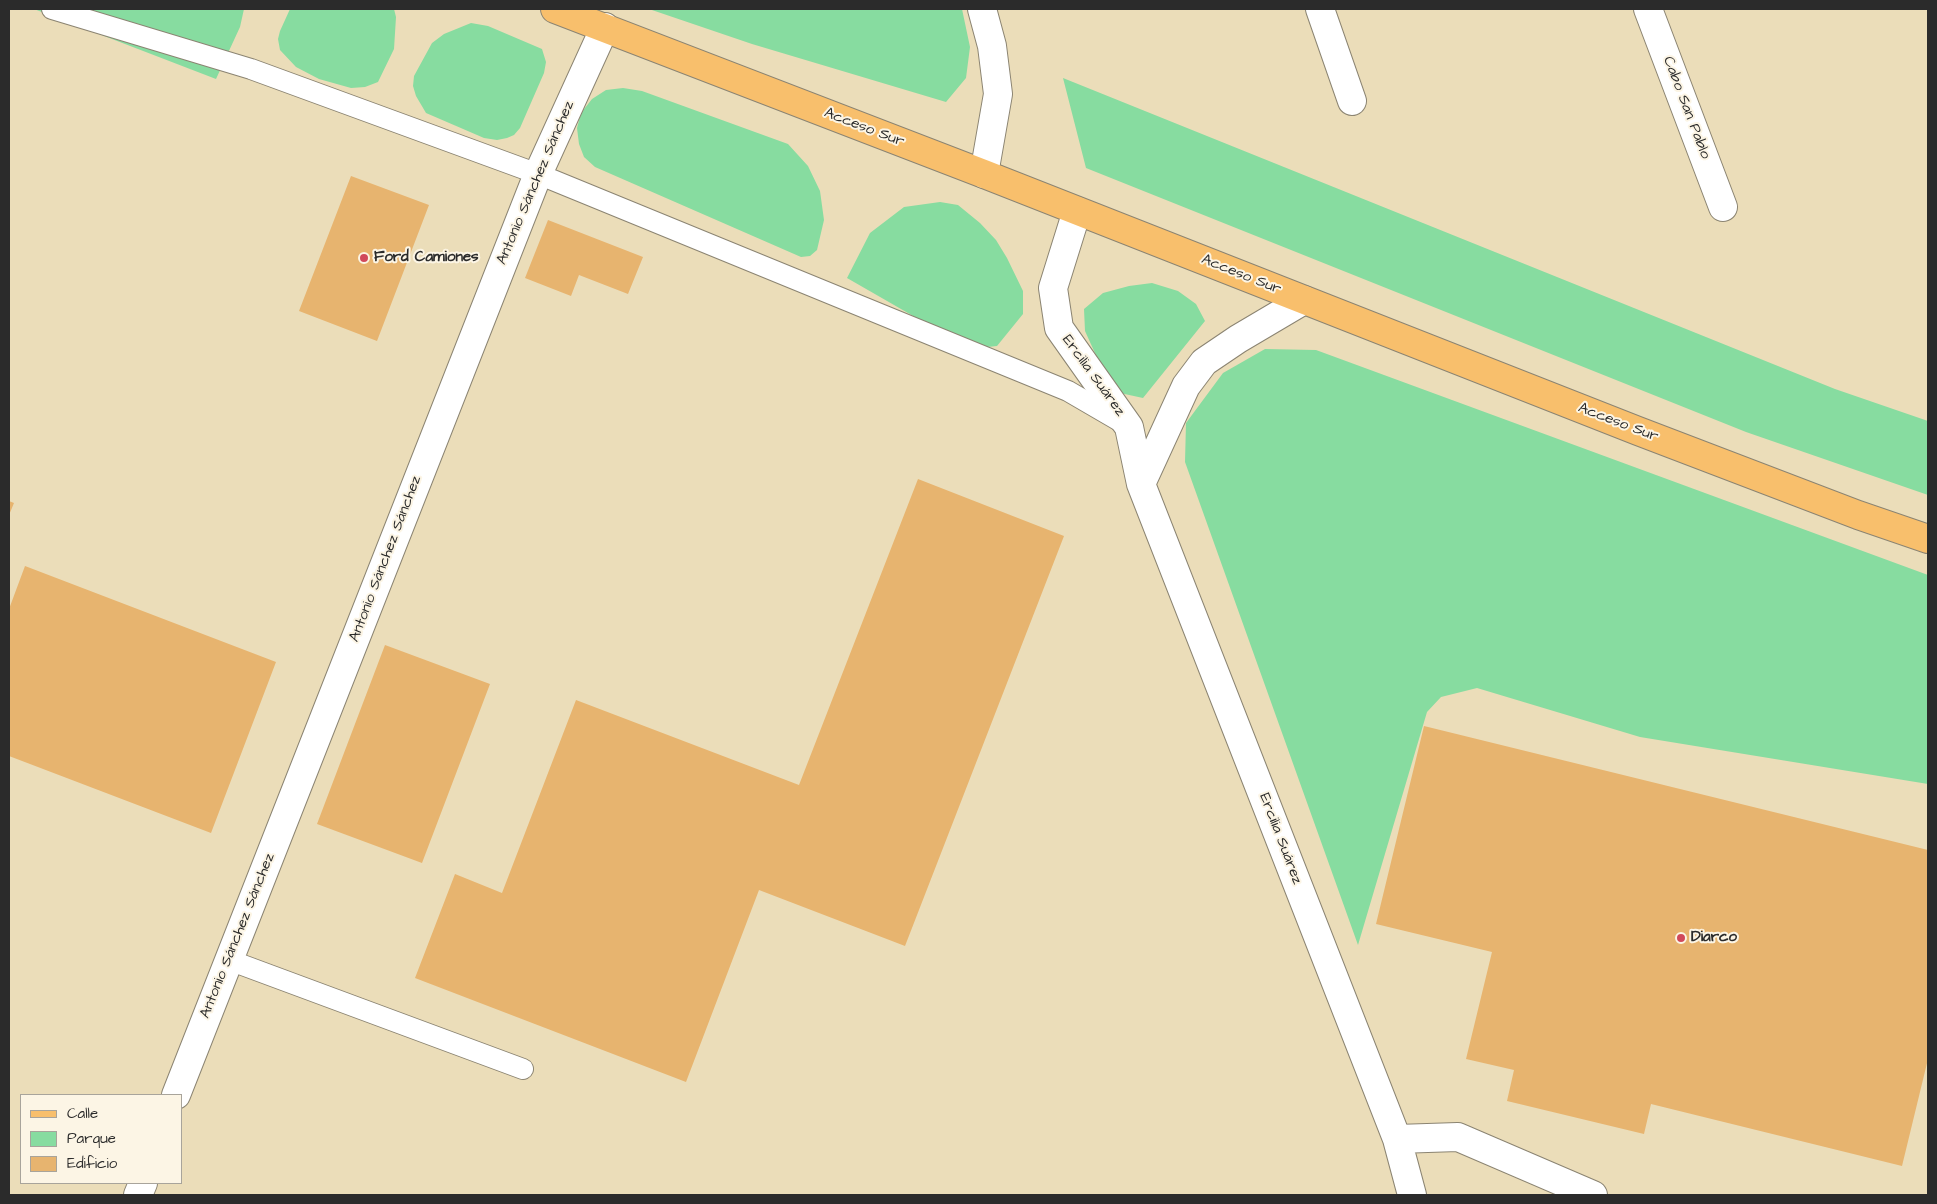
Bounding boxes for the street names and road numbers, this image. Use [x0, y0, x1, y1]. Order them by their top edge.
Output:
street label: Cabo San Pablo [1658, 54, 1714, 162]
street label: Antonio Sánchez Sánchez [493, 98, 579, 268]
street label: Acceso Sur [821, 105, 907, 151]
street label: Acceso Sur [1199, 251, 1283, 299]
street label: Ercilia Suárez [1058, 332, 1128, 420]
street label: Acceso Sur [1575, 400, 1661, 446]
street label: Antonio Sánchez Sánchez [346, 473, 426, 645]
street label: Ercilia Suárez [1254, 791, 1306, 887]
street label: Antonio Sánchez Sánchez [197, 851, 279, 1021]

